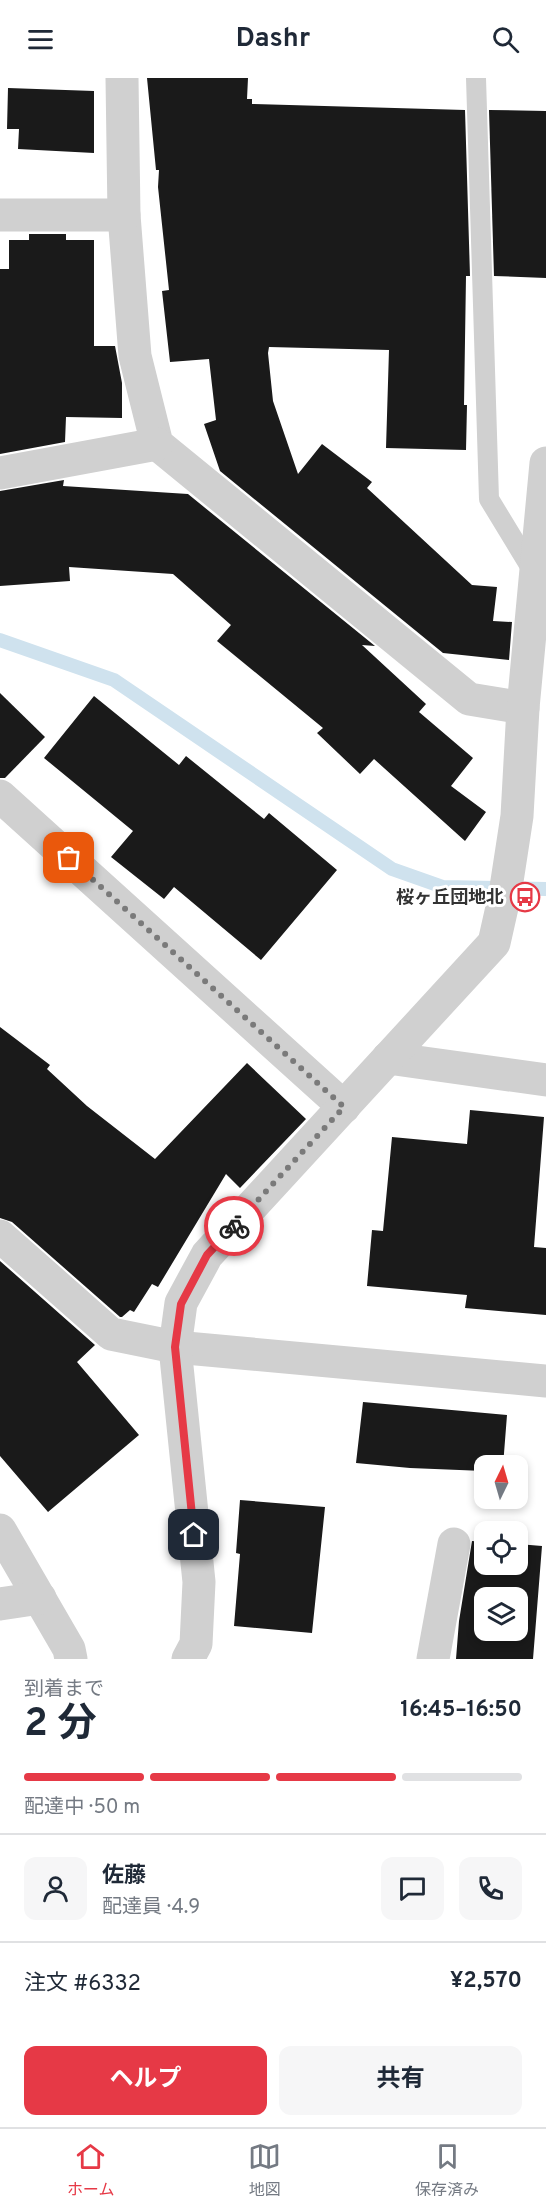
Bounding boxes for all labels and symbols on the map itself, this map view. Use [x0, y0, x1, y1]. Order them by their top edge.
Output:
pin [43, 832, 94, 883]
bus stop icon: 桜ヶ丘団地北 [509, 881, 541, 913]
place label: 桜ヶ丘団地北 [396, 887, 504, 910]
courier [204, 1196, 264, 1256]
north arrow [474, 1455, 528, 1509]
pin [168, 1509, 219, 1560]

